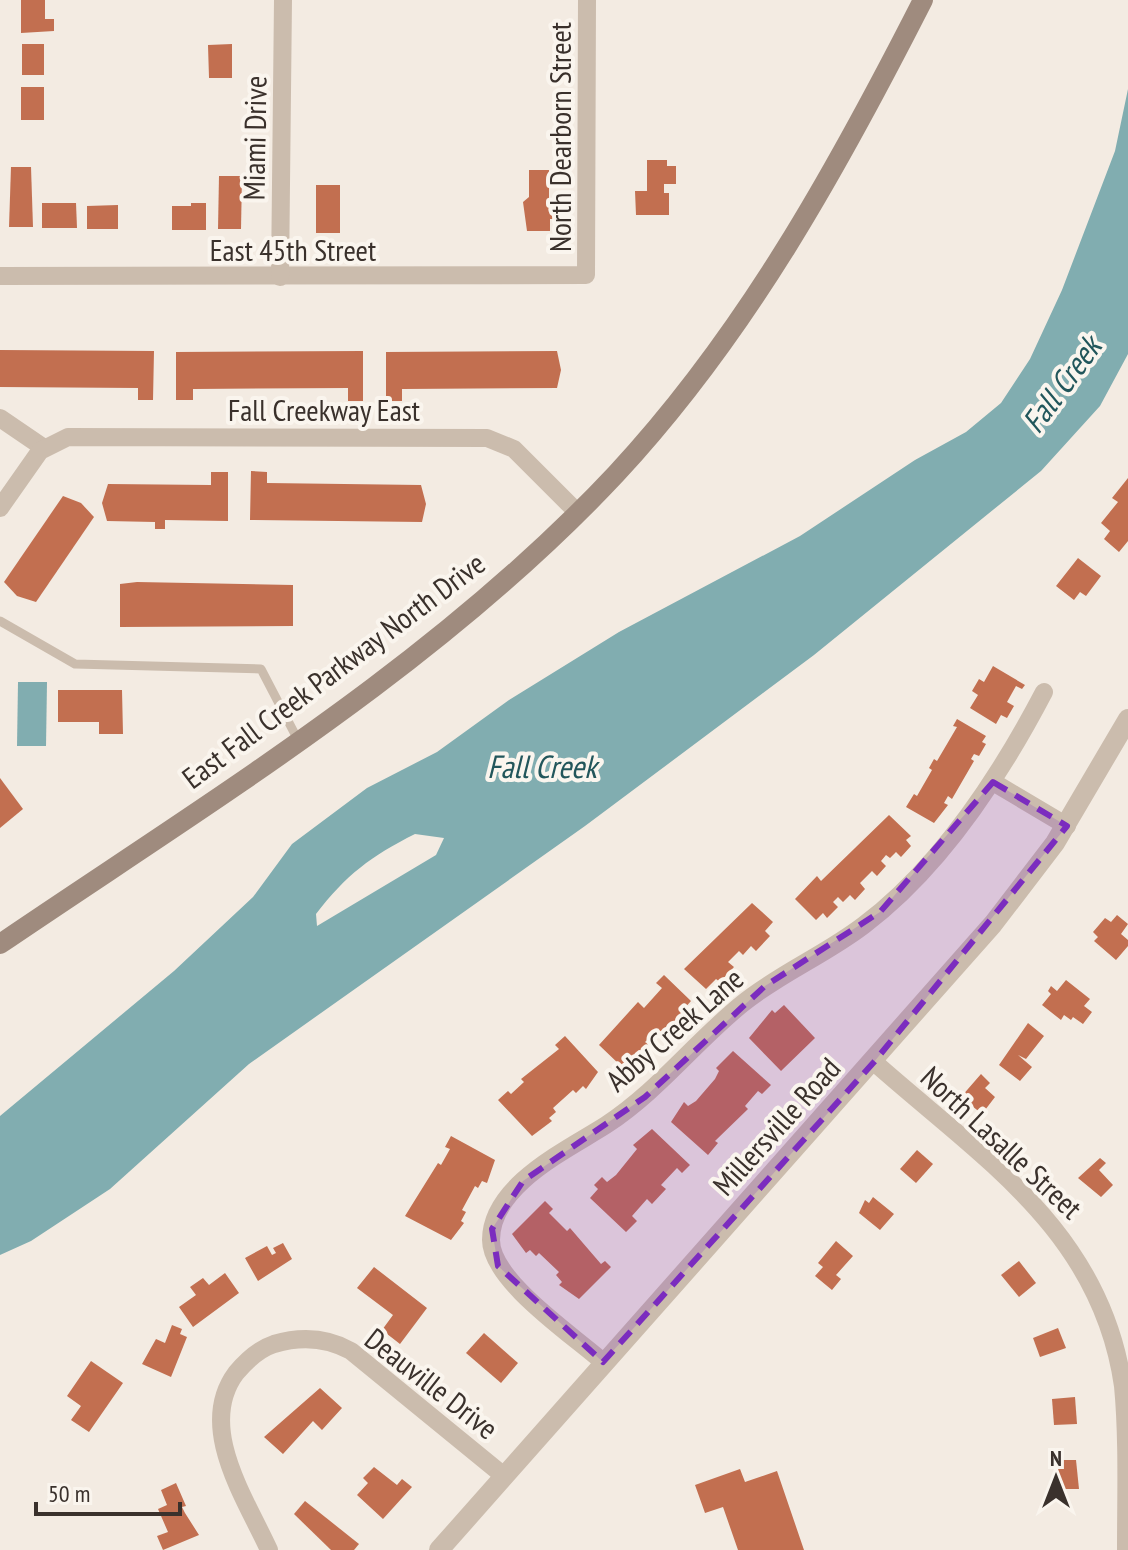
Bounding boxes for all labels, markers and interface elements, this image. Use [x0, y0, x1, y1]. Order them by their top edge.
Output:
street label: North Dearborn Street [540, 21, 579, 252]
street label: Miami Drive [233, 75, 275, 201]
street label: East 45th Street [210, 230, 377, 269]
water label: Fall Creek [1012, 325, 1112, 441]
street label: Fall Creekway East [228, 390, 421, 429]
street label: East Fall Creek Parkway North Drive [174, 543, 492, 797]
water label: Fall Creek [487, 745, 600, 787]
street label: Abby Creek Lane [597, 959, 751, 1099]
street label: Millersville Road [704, 1049, 848, 1203]
street label: North Lasalle Street [913, 1057, 1091, 1227]
street label: Deauville Drive [358, 1319, 506, 1447]
north arrow [1016, 1438, 1096, 1518]
text: N [1050, 1444, 1062, 1472]
scale bar [36, 1466, 180, 1516]
text: 50 m [48, 1478, 90, 1509]

